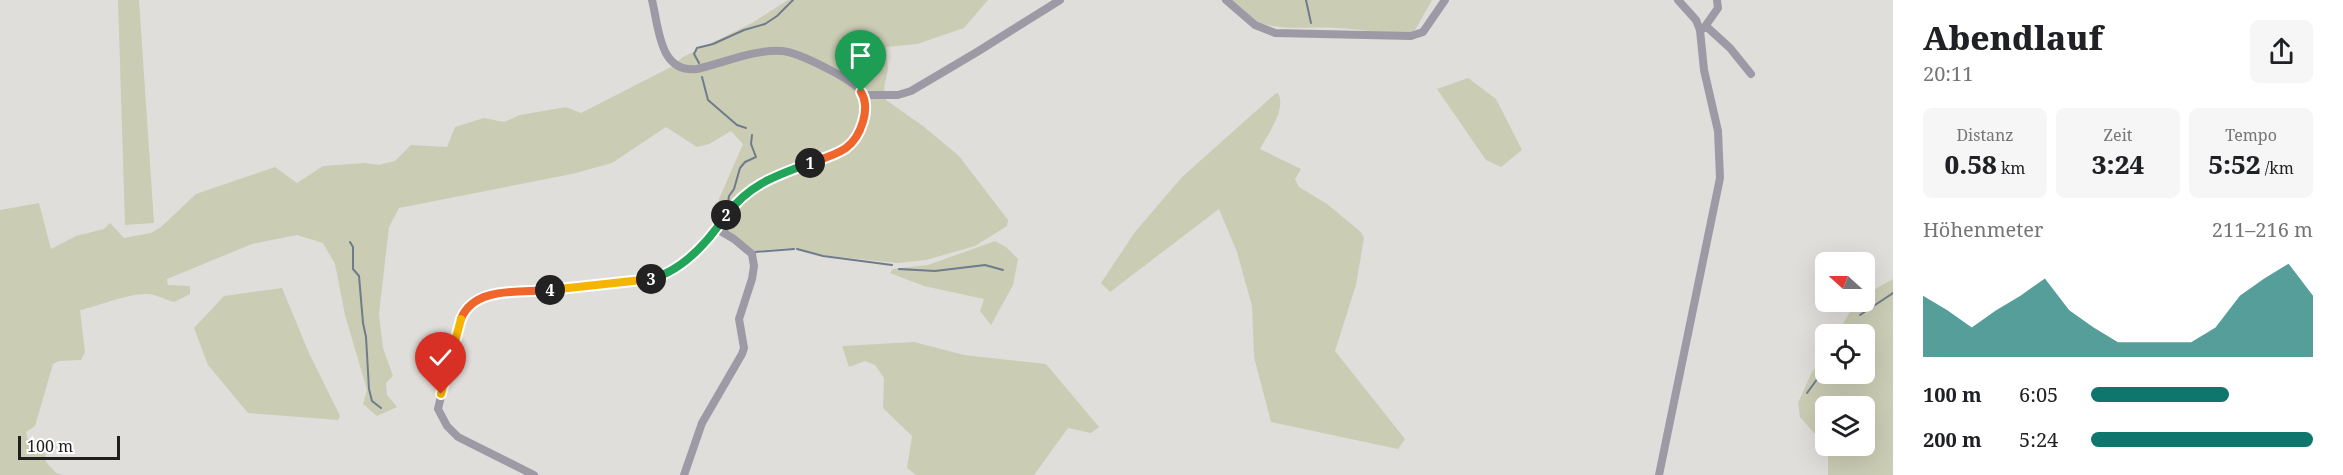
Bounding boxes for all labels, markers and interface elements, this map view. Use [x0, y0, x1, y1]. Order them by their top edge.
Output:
text: Abendlauf [1923, 15, 2103, 60]
button: share [2250, 20, 2313, 83]
pin [835, 30, 886, 92]
icon: arrive [844, 39, 877, 72]
text: 20:11 [1923, 60, 1973, 87]
text: Distanz [1956, 124, 2014, 146]
text: Zeit [2104, 124, 2132, 146]
text: Tempo [2225, 124, 2277, 146]
text: 0.58 [1945, 146, 1997, 182]
text: 3:24 [2092, 146, 2144, 182]
text: 5:52 [2208, 146, 2261, 182]
pin: 1 [795, 148, 825, 178]
text: 1 [805, 152, 815, 174]
text: km [1997, 157, 2025, 179]
text: /km [2261, 157, 2294, 179]
pin: 2 [711, 200, 741, 230]
text: 2 [721, 204, 731, 226]
text: Höhenmeter [1923, 216, 2043, 243]
text: 211–216 m [2212, 216, 2313, 243]
north arrow [1815, 252, 1875, 312]
map controls [1815, 252, 1875, 456]
pin: 3 [636, 264, 666, 294]
text: 3 [646, 268, 656, 290]
pin: 4 [535, 275, 565, 305]
text: 4 [545, 279, 555, 301]
button: locate [1815, 324, 1875, 384]
pin [415, 332, 466, 394]
icon: check [424, 341, 457, 374]
text: 100 m [1923, 381, 1982, 408]
text: 6:05 [2019, 381, 2058, 408]
button: layers [1815, 396, 1875, 456]
text: 200 m [1923, 426, 1982, 453]
text: 5:24 [2019, 426, 2058, 453]
scale bar [18, 433, 120, 460]
text: 100 m [27, 435, 73, 457]

